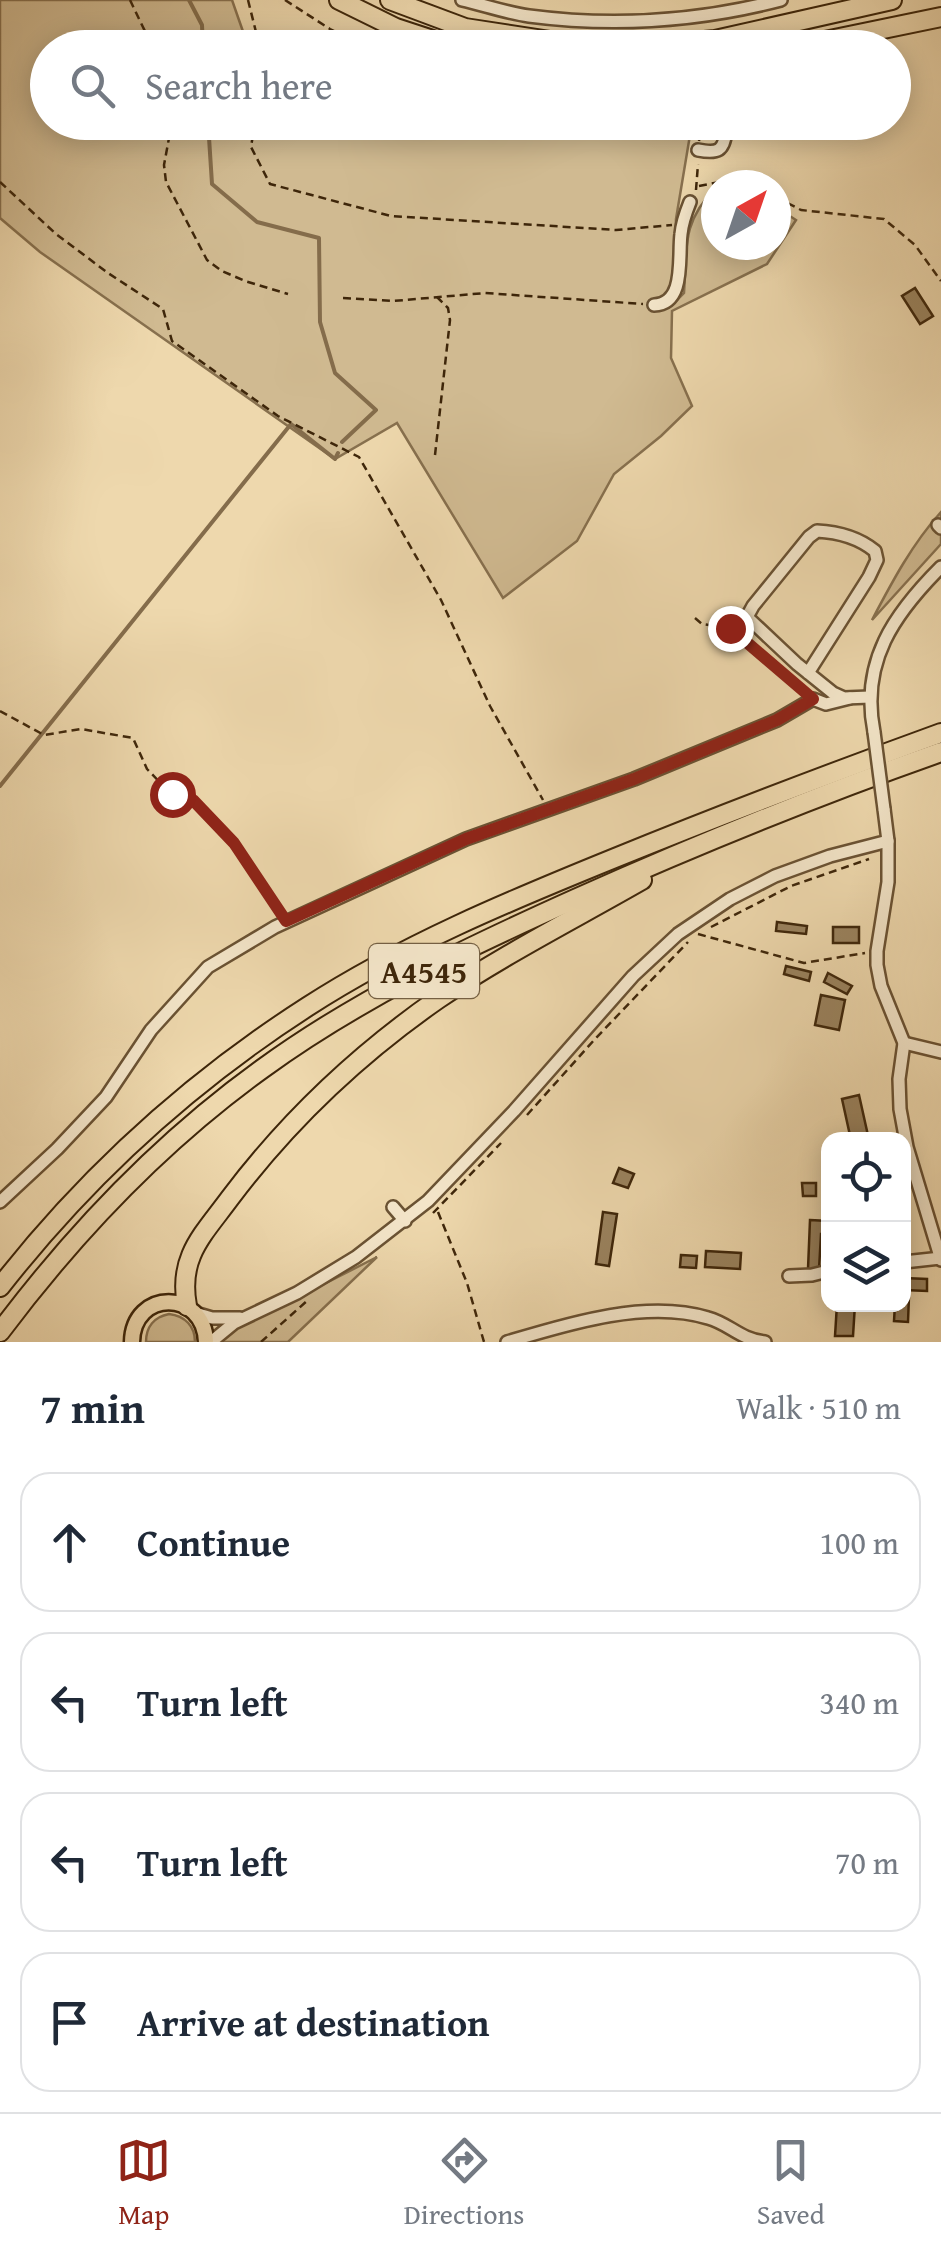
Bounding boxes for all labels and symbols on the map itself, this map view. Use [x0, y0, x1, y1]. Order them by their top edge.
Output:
north arrow [701, 170, 791, 260]
route end [708, 606, 754, 652]
route start [150, 772, 196, 818]
road number: A4545 [369, 944, 479, 998]

